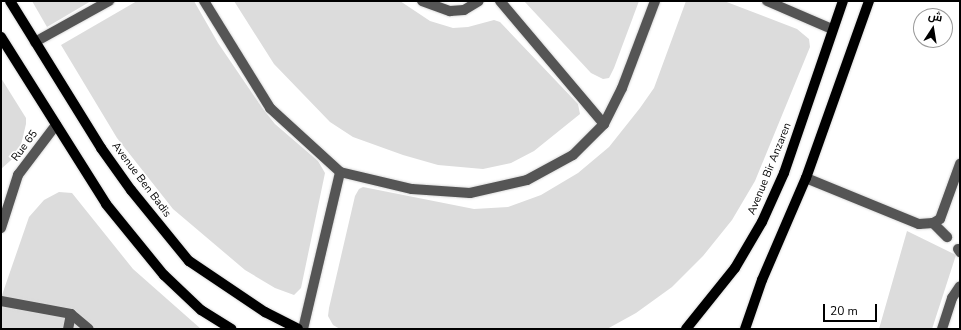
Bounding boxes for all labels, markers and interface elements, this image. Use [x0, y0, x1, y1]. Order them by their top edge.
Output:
north arrow [913, 8, 953, 48]
text: ش [927, 8, 944, 26]
street label: Avenue Bir Anzaren [746, 121, 794, 217]
street label: Rue 65 [9, 128, 41, 164]
street label: Avenue Ben Badis [109, 140, 173, 220]
scale bar [825, 296, 879, 322]
text: 20 m [830, 303, 858, 319]

